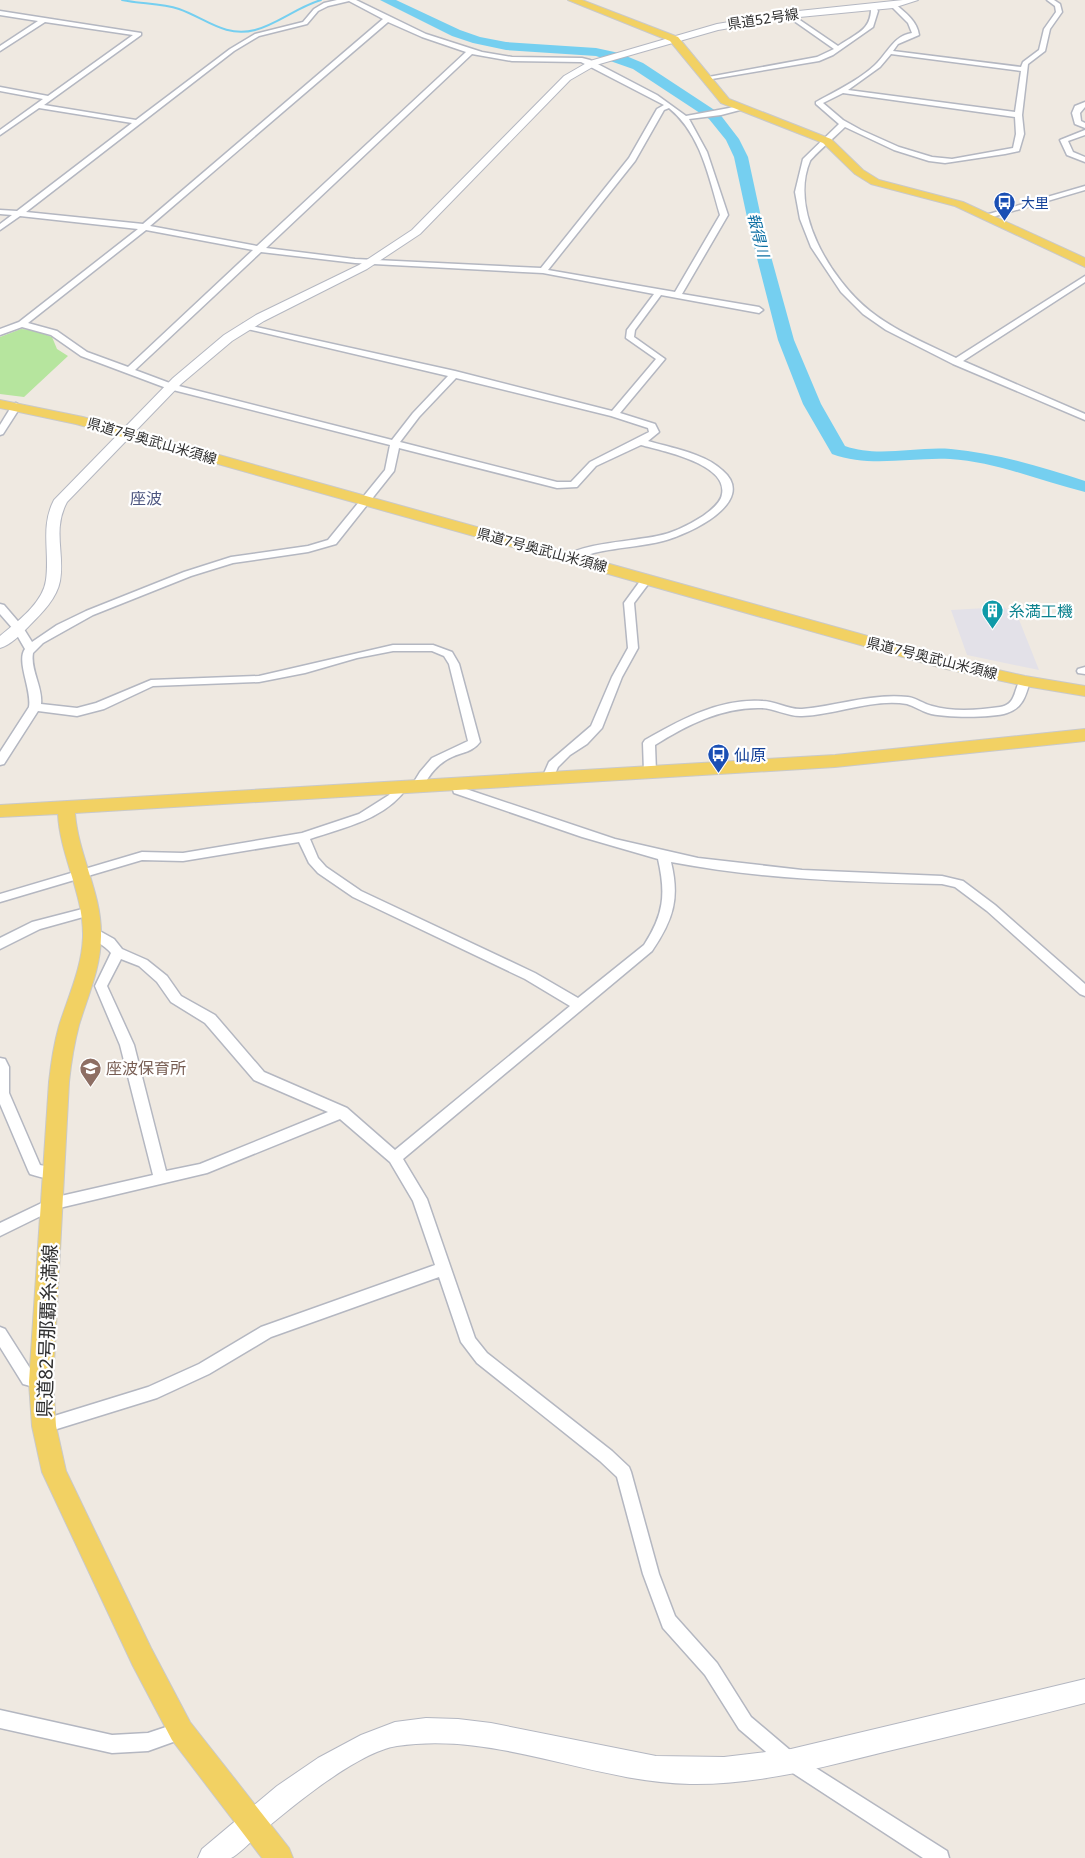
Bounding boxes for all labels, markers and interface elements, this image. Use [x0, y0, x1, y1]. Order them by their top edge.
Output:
street label: 県道52号線 [726, 3, 800, 34]
bus stop icon: 大里 [993, 191, 1017, 222]
place label: 大里 [1021, 193, 1049, 212]
water label: 報得川 [744, 210, 775, 261]
street label: 県道7号奥武山米須線 [85, 413, 219, 468]
district label: 座波 [130, 487, 162, 509]
street label: 県道7号奥武山米須線 [475, 523, 609, 576]
building icon: 糸満工機 [981, 599, 1005, 630]
place label: 糸満工機 [1009, 600, 1073, 622]
street label: 県道7号奥武山米須線 [865, 632, 999, 683]
bus stop icon: 仙原 [706, 743, 730, 774]
place label: 仙原 [734, 744, 766, 766]
school or university icon: 座波保育所 [78, 1056, 102, 1087]
place label: 座波保育所 [106, 1057, 186, 1079]
street label: 県道82号那覇糸満線 [31, 1244, 63, 1418]

